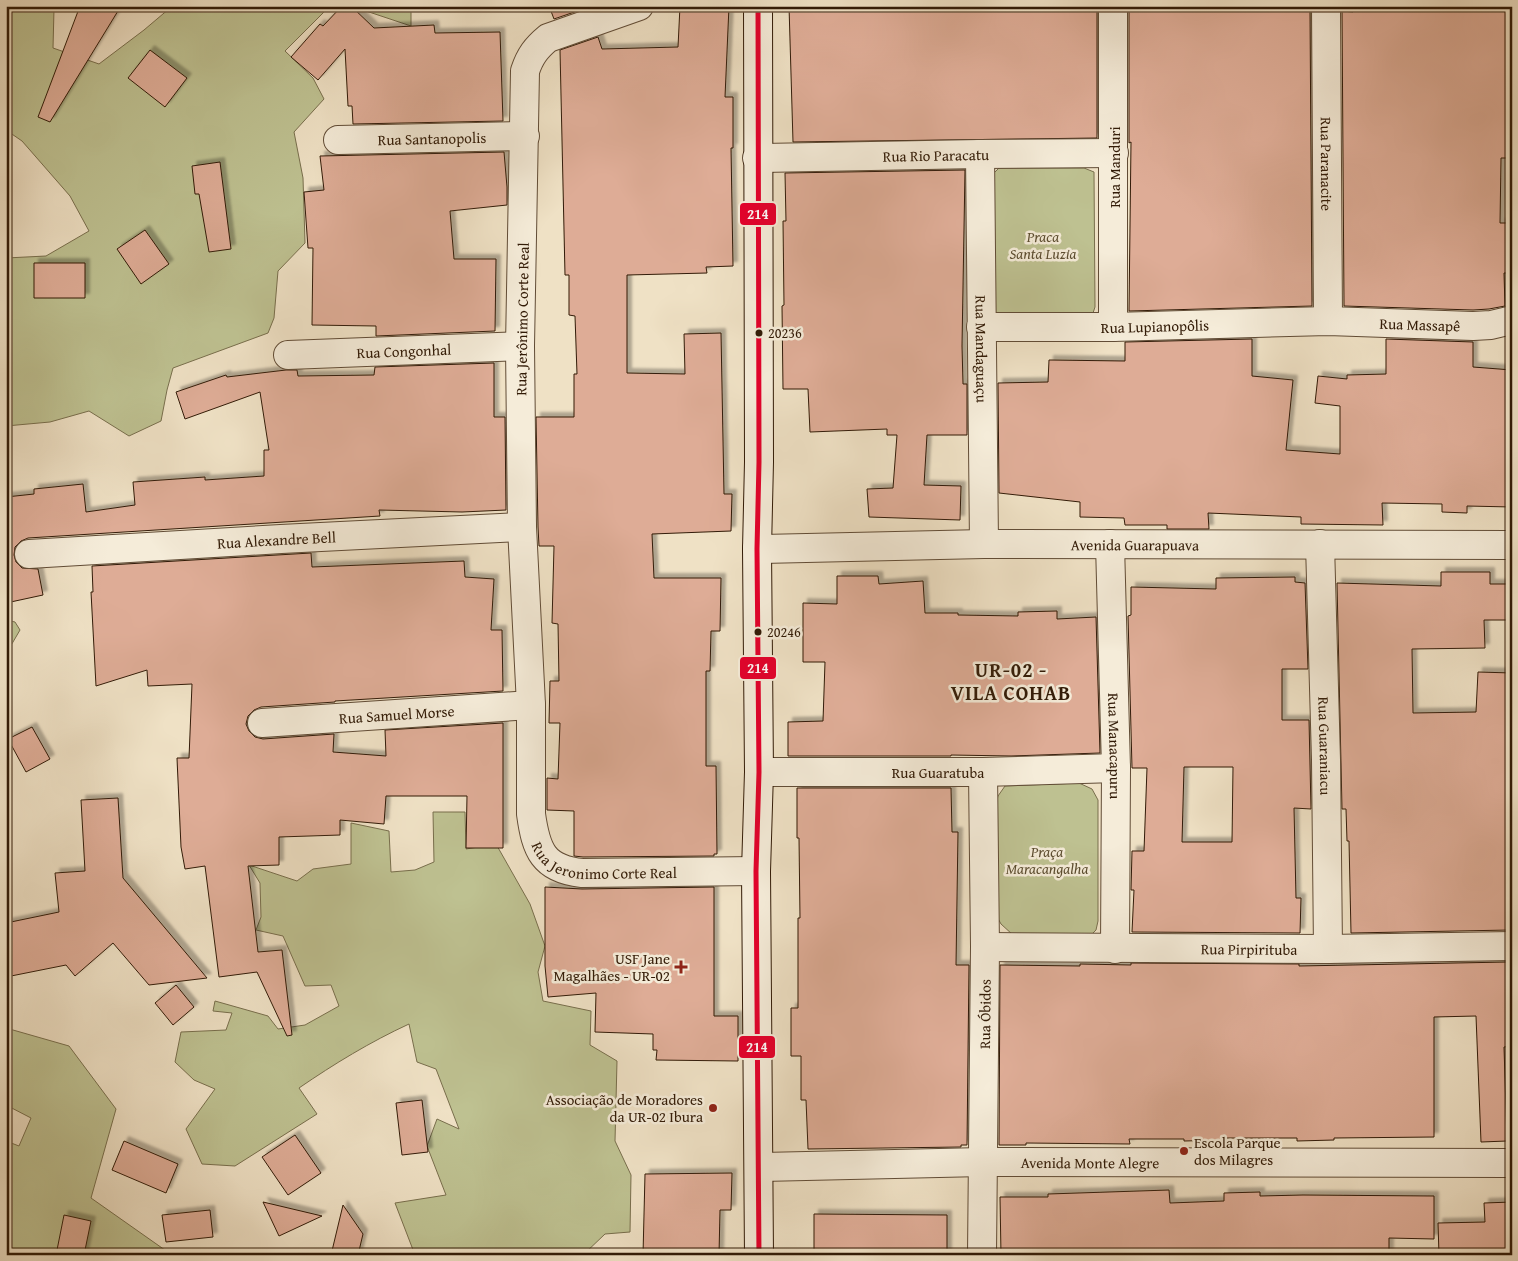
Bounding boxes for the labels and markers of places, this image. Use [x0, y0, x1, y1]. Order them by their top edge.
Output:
place label: 20236 [768, 323, 802, 343]
marker: 20236 [754, 328, 764, 338]
place label: 20246 [767, 622, 801, 642]
marker: 20246 [753, 627, 763, 637]
place label: USF Jane Magalhães - UR-02 [553, 948, 670, 986]
marker: USF Jane Magalhães - UR-02 [674, 960, 688, 974]
place label: Associação de Moradores da UR-02 Ibura [546, 1089, 703, 1127]
marker: Associação de Moradores da UR-02 Ibura [707, 1102, 719, 1114]
place label: Escola Parque dos Milagres [1194, 1132, 1281, 1170]
marker: Escola Parque dos Milagres [1178, 1145, 1190, 1157]

